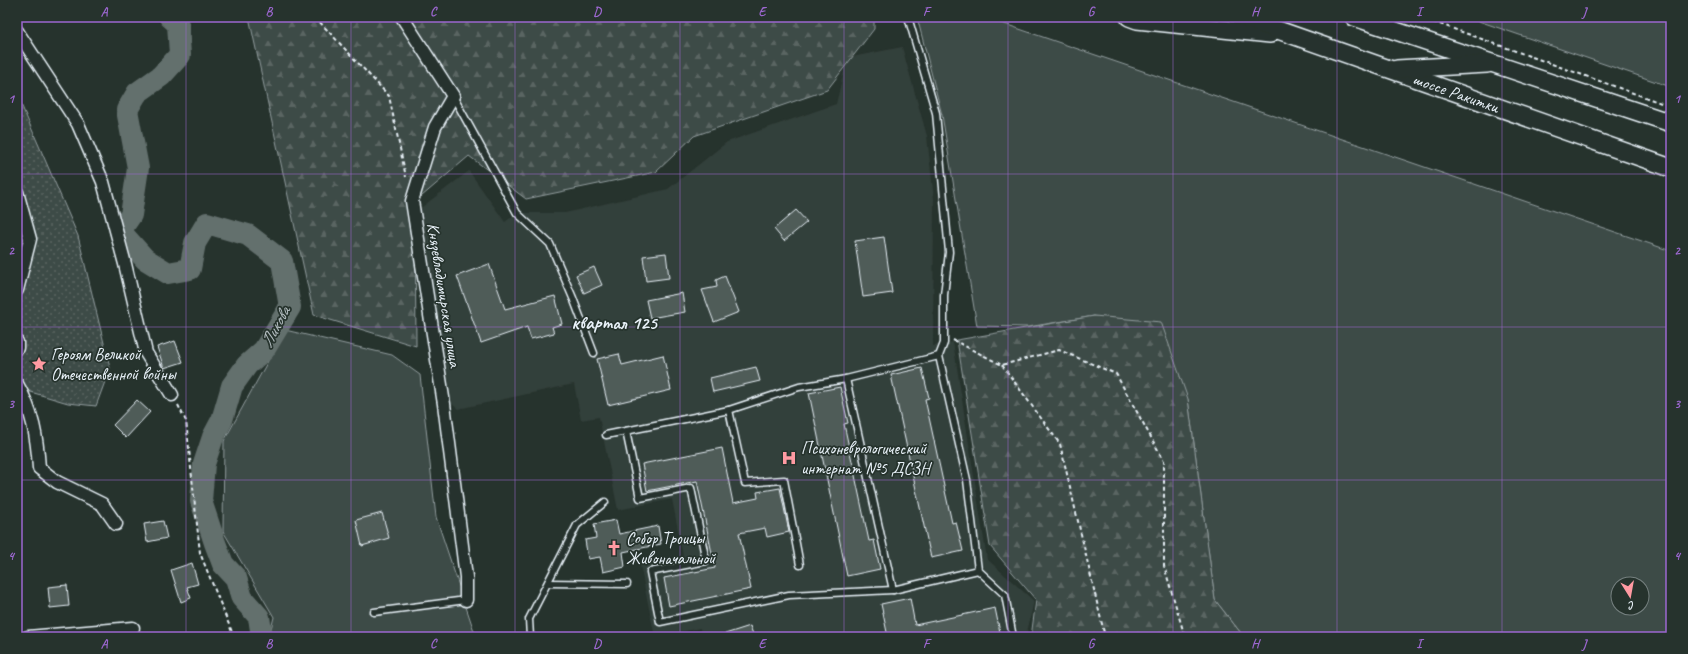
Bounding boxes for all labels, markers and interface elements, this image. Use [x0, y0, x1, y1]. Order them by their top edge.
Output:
text: A [101, 4, 109, 20]
text: B [266, 4, 274, 20]
text: C [430, 4, 438, 20]
text: D [593, 4, 602, 20]
text: E [759, 4, 768, 20]
text: F [923, 4, 932, 20]
text: G [1088, 4, 1096, 20]
text: H [1251, 4, 1261, 20]
text: I [1416, 4, 1425, 20]
text: J [1581, 4, 1588, 20]
street label: шоссе Ракитки [1410, 68, 1503, 118]
text: 1 [8, 91, 16, 107]
text: 1 [1674, 91, 1682, 107]
street label: Князевладимирская улица [421, 221, 466, 370]
text: 2 [8, 243, 15, 259]
text: 2 [1674, 243, 1681, 259]
water label: Ликова [255, 300, 296, 351]
district label: квартал 125 [571, 311, 658, 335]
place label: Героям Великой Отечественной войны [51, 344, 178, 385]
place icon: Героям Великой Отечественной войны [30, 355, 48, 373]
text: 3 [8, 396, 15, 412]
text: 3 [1674, 396, 1681, 412]
place label: Психоневрологический интернат №5 ДСЗН [801, 438, 933, 479]
hospital icon: Психоневрологический интернат №5 ДСЗН [780, 449, 798, 467]
place label: Собор Троицы Живоначальной [626, 528, 716, 569]
church icon: Собор Троицы Живоначальной [605, 539, 623, 557]
text: 4 [8, 548, 16, 564]
text: 4 [1674, 548, 1682, 564]
north arrow [1610, 576, 1650, 616]
text: С [1626, 598, 1636, 614]
text: A [101, 636, 109, 652]
text: B [266, 636, 274, 652]
text: C [430, 636, 438, 652]
text: D [593, 636, 602, 652]
text: E [759, 636, 768, 652]
text: F [923, 636, 932, 652]
text: G [1088, 636, 1096, 652]
text: H [1251, 636, 1261, 652]
text: I [1416, 636, 1425, 652]
text: J [1581, 636, 1588, 652]

